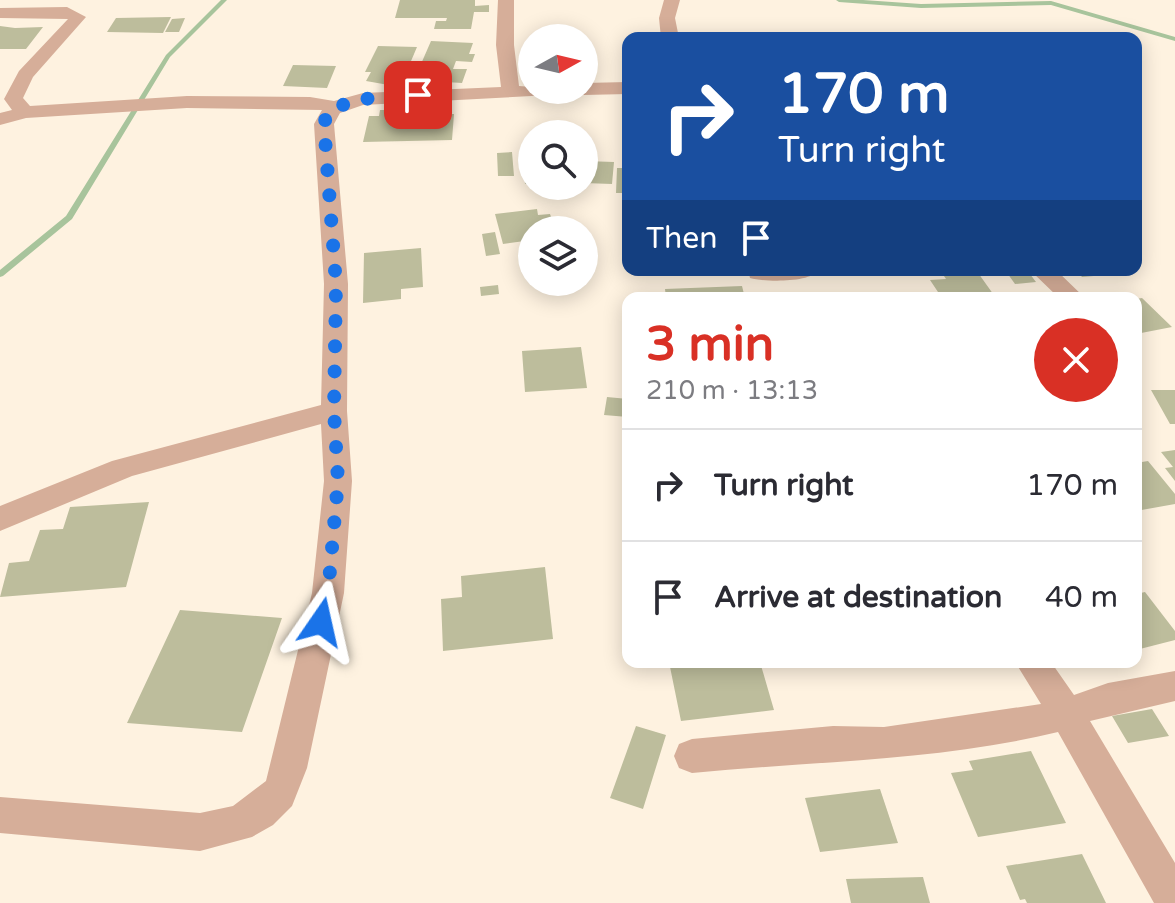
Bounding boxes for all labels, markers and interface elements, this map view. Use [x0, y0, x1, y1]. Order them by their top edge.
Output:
north arrow [518, 24, 598, 104]
map controls [518, 24, 598, 296]
pin [384, 61, 452, 129]
text: 170 m [778, 61, 949, 128]
icon: right [646, 64, 750, 168]
icon: arrive [396, 73, 440, 117]
button: search [518, 120, 598, 200]
text: Turn right [778, 129, 945, 172]
button: layers [518, 216, 598, 296]
icon: arrive [734, 216, 778, 260]
text: Then [646, 220, 718, 257]
text: 3 min [646, 316, 774, 374]
button: close [1034, 318, 1118, 402]
text: 210 m · 13:13 [646, 375, 818, 406]
icon: right [646, 463, 690, 507]
text: Turn right [714, 467, 854, 504]
text: 170 m [1026, 467, 1118, 504]
icon: arrive [646, 575, 690, 619]
text: Arrive at destination [714, 579, 1002, 616]
text: 40 m [1045, 579, 1118, 616]
position arrow [279, 580, 363, 664]

